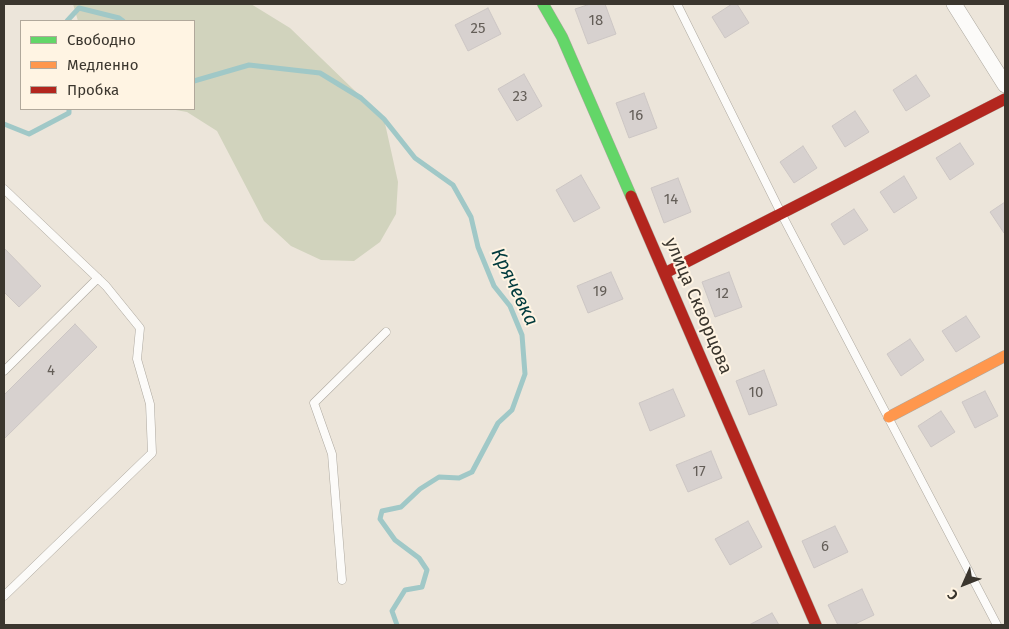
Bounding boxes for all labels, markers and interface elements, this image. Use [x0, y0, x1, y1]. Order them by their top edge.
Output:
house number: 18 [589, 12, 603, 30]
legend [20, 20, 195, 110]
house number: 25 [471, 20, 485, 38]
text: Свободно [67, 31, 136, 49]
text: Медленно [67, 56, 139, 74]
text: Пробка [67, 81, 119, 99]
house number: 23 [513, 88, 527, 106]
house number: 16 [629, 107, 643, 125]
house number: 14 [664, 191, 678, 209]
street label: улица Скворцова [660, 235, 736, 377]
water label: Крячевка [485, 244, 543, 330]
house number: 19 [593, 283, 607, 301]
house number: 12 [715, 285, 729, 303]
house number: 4 [47, 362, 55, 380]
house number: 10 [749, 384, 763, 402]
house number: 17 [692, 463, 706, 481]
house number: 6 [821, 538, 829, 556]
north arrow [939, 559, 989, 609]
text: С [944, 586, 962, 604]

